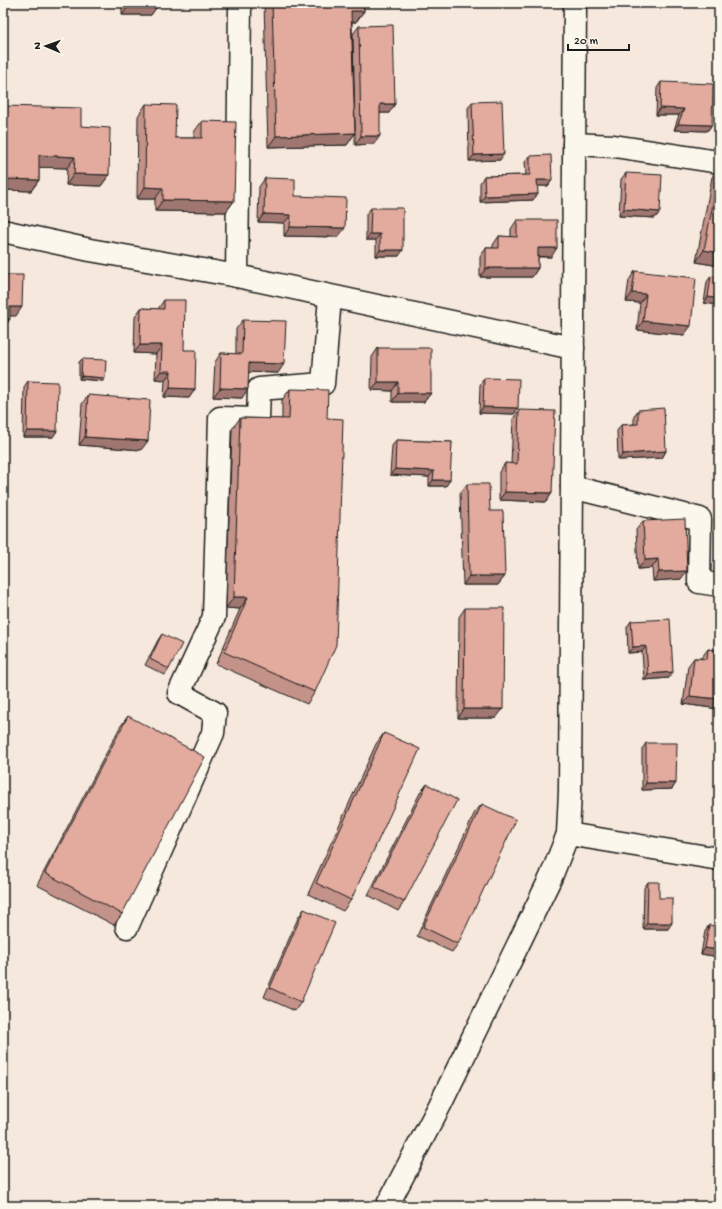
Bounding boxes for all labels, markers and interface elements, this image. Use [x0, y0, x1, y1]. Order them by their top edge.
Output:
north arrow [26, 26, 66, 66]
scale bar [568, 26, 629, 52]
text: 20 m [574, 35, 599, 49]
text: N [32, 42, 44, 50]

